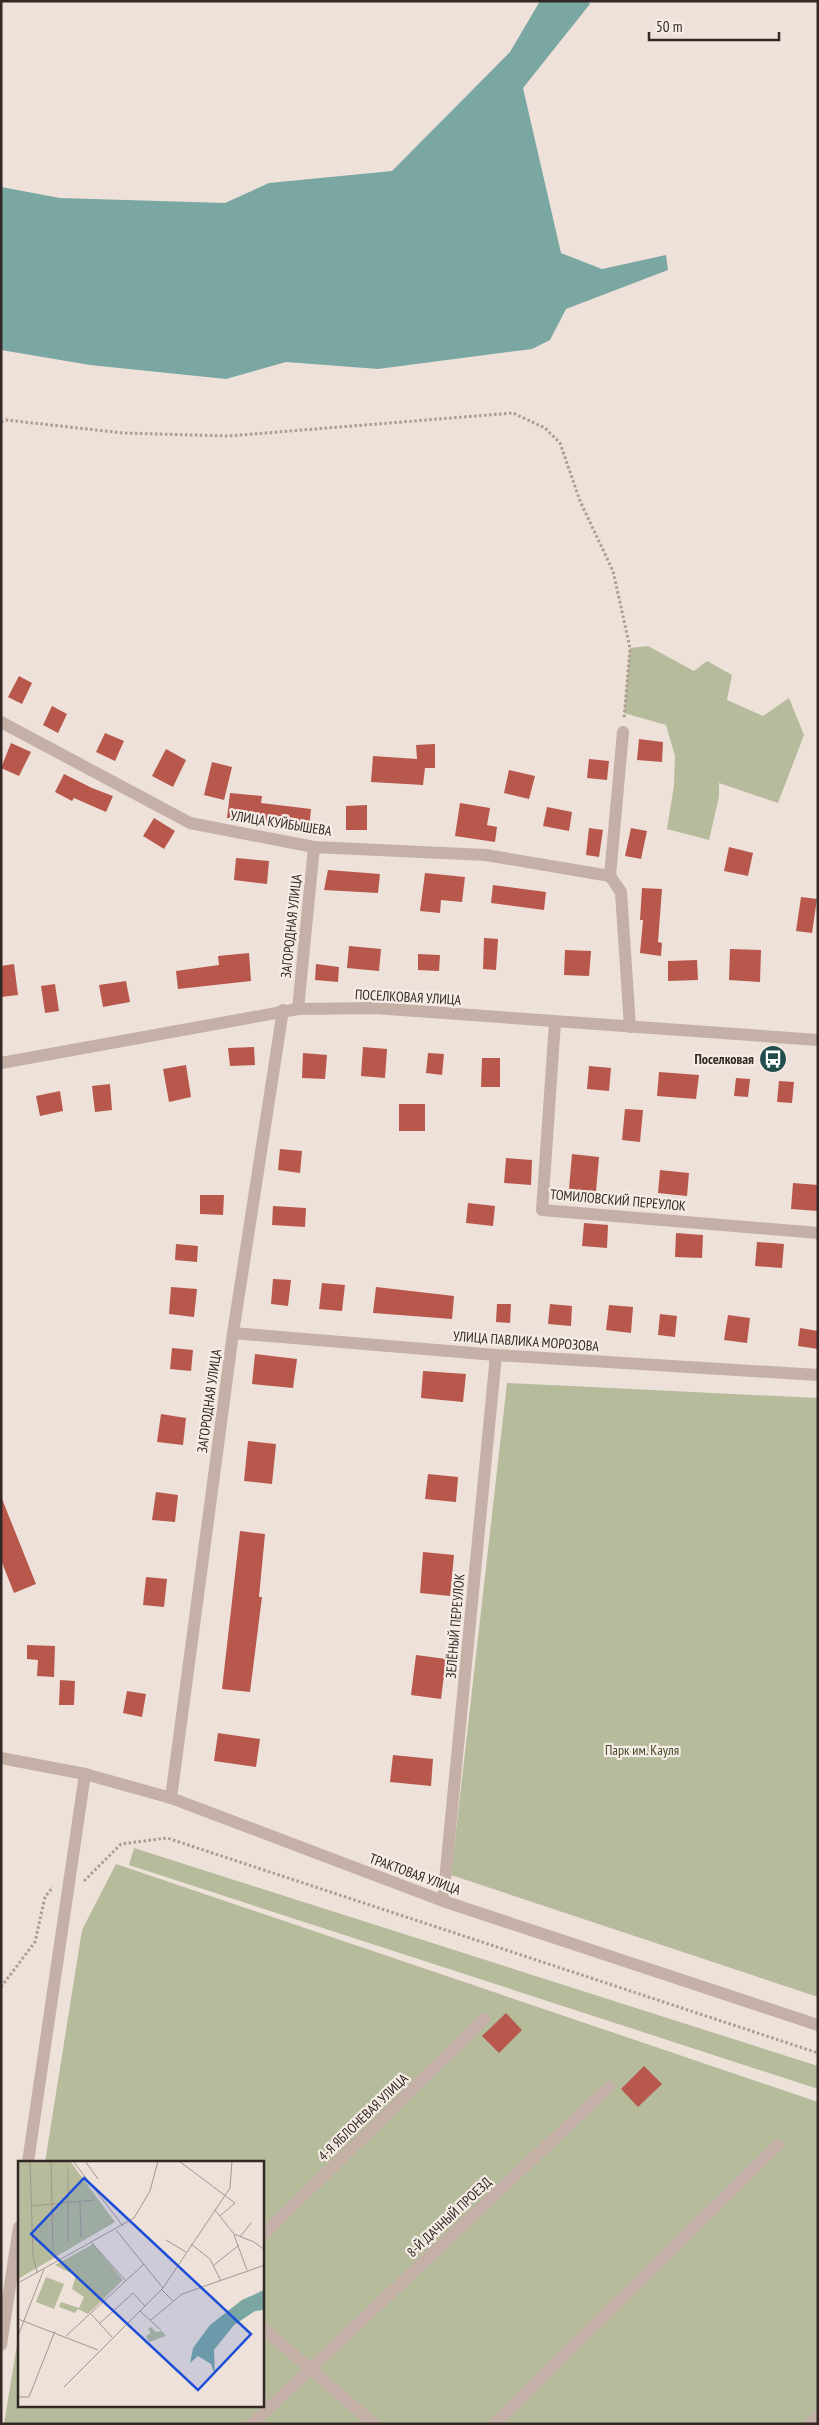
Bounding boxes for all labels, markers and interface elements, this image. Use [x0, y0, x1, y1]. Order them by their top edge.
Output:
scale bar [649, 10, 779, 42]
text: 50 m [656, 17, 682, 36]
street label: УЛИЦА КУЙБЫШЕВА [229, 806, 333, 840]
street label: ЗАГОРОДНАЯ УЛИЦА [277, 873, 305, 979]
street label: ПОСЕЛКОВАЯ УЛИЦА [354, 985, 462, 1009]
bus stop icon: Поселковая [758, 1044, 788, 1074]
place label: Поселковая [694, 1050, 754, 1068]
street label: ТОМИЛОВСКИЙ ПЕРЕУЛОК [549, 1185, 687, 1215]
street label: УЛИЦА ПАВЛИКА МОРОЗОВА [452, 1327, 600, 1355]
street label: ЗАГОРОДНАЯ УЛИЦА [193, 1348, 225, 1454]
street label: ЗЕЛЁНЫЙ ПЕРЕУЛОК [441, 1573, 469, 1679]
park label: Парк им. Кауля [605, 1741, 679, 1759]
street label: ТРАКТОВАЯ УЛИЦА [367, 1849, 464, 1899]
street label: 4-Я ЯБЛОНЕВАЯ УЛИЦА [314, 2069, 412, 2165]
inset map [18, 2161, 264, 2408]
street label: 8-Й ДАЧНЫЙ ПРОЕЗД [403, 2173, 495, 2261]

